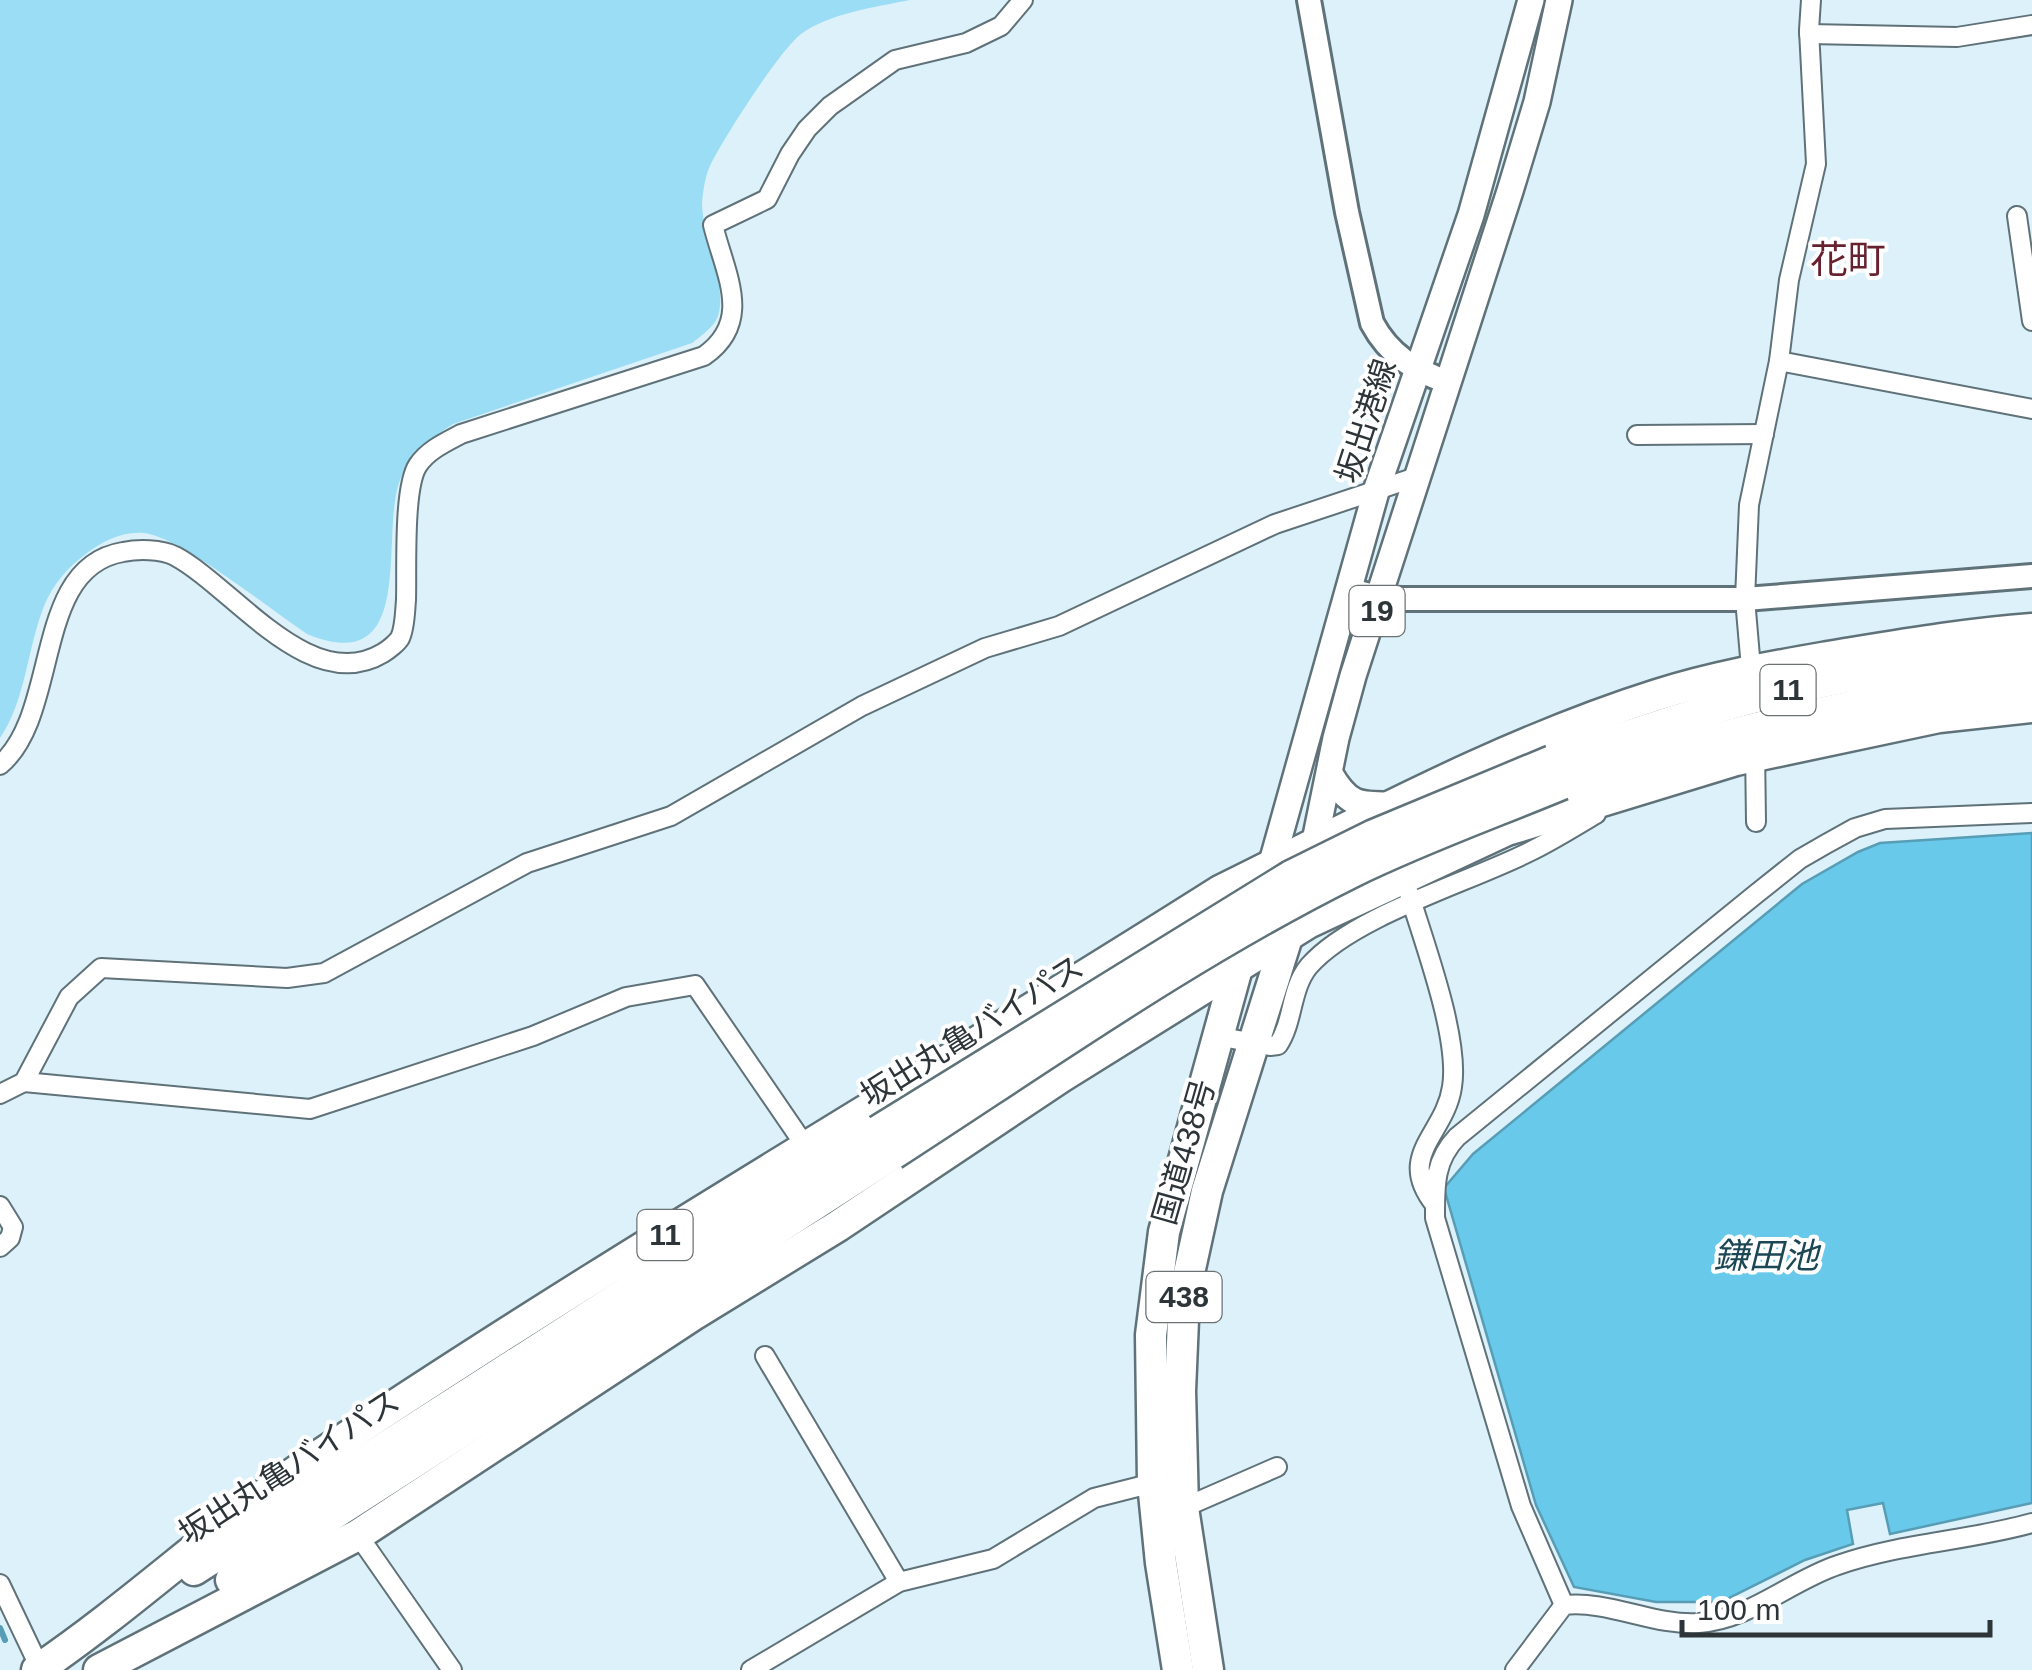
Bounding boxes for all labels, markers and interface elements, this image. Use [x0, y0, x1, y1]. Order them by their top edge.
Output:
district label: 花町 [1810, 239, 1886, 281]
street label: 坂出港線 [1329, 355, 1403, 487]
road number: 19 [1350, 586, 1404, 636]
road number: 11 [1760, 665, 1816, 715]
street label: 坂出丸亀バイパス [854, 948, 1090, 1114]
street label: 国道438号 [1146, 1075, 1222, 1229]
road number: 11 [638, 1210, 692, 1260]
water label: 鎌田池 [1713, 1236, 1821, 1275]
road number: 438 [1146, 1272, 1222, 1322]
street label: 坂出丸亀バイパス [172, 1382, 406, 1552]
scale bar [1682, 1575, 1990, 1637]
text: 100 m [1697, 1593, 1780, 1626]

